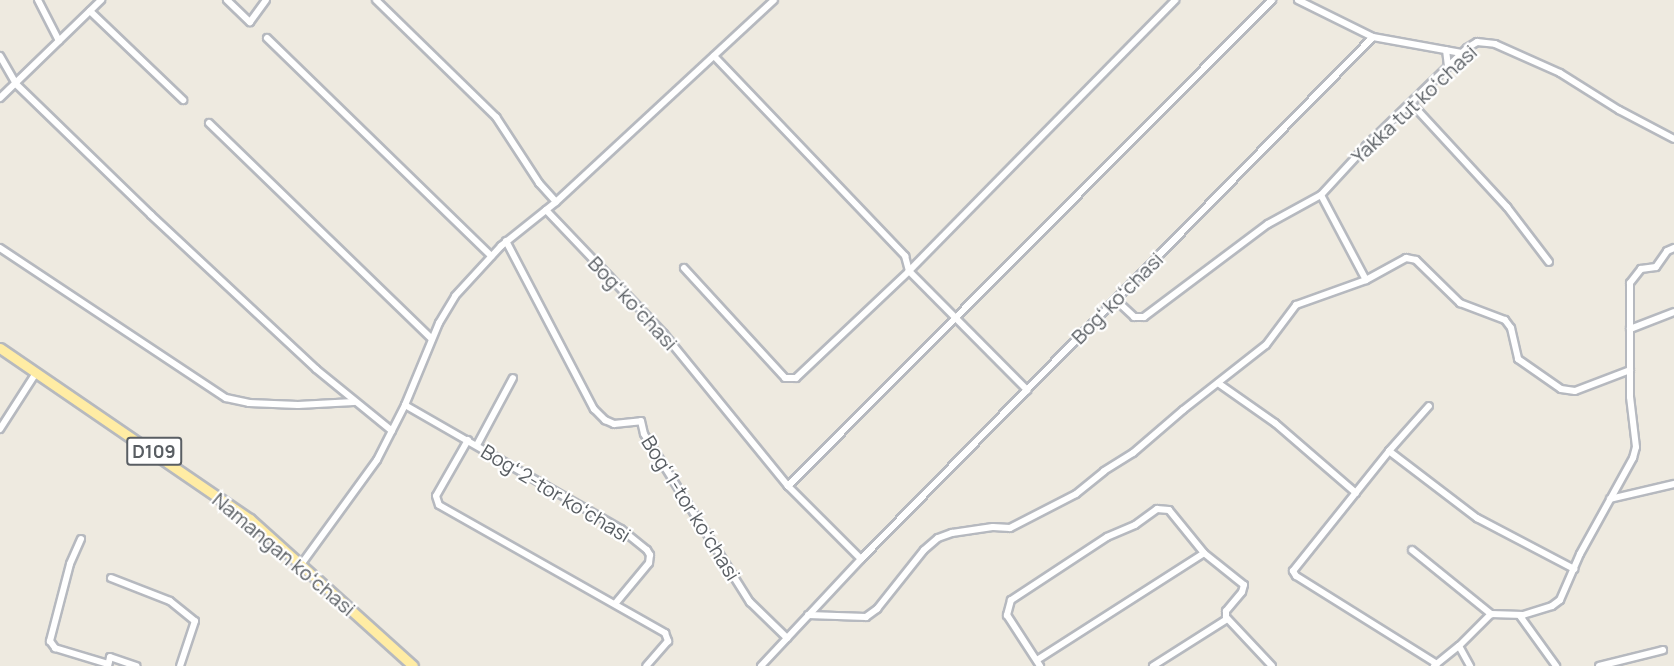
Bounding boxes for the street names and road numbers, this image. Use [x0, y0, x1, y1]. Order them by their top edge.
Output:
street label: Yakka tut koʻchasi [1346, 40, 1482, 168]
street label: Bogʻ koʻchasi [1066, 247, 1168, 349]
street label: Bogʻ koʻchasi [583, 251, 683, 355]
street label: Bogʻ 1-tor koʻchasi [637, 431, 745, 585]
road number: D109 [126, 436, 182, 466]
street label: Bogʻ 2-tor koʻchasi [477, 439, 635, 547]
street label: Namangan koʻchasi [208, 487, 360, 621]

